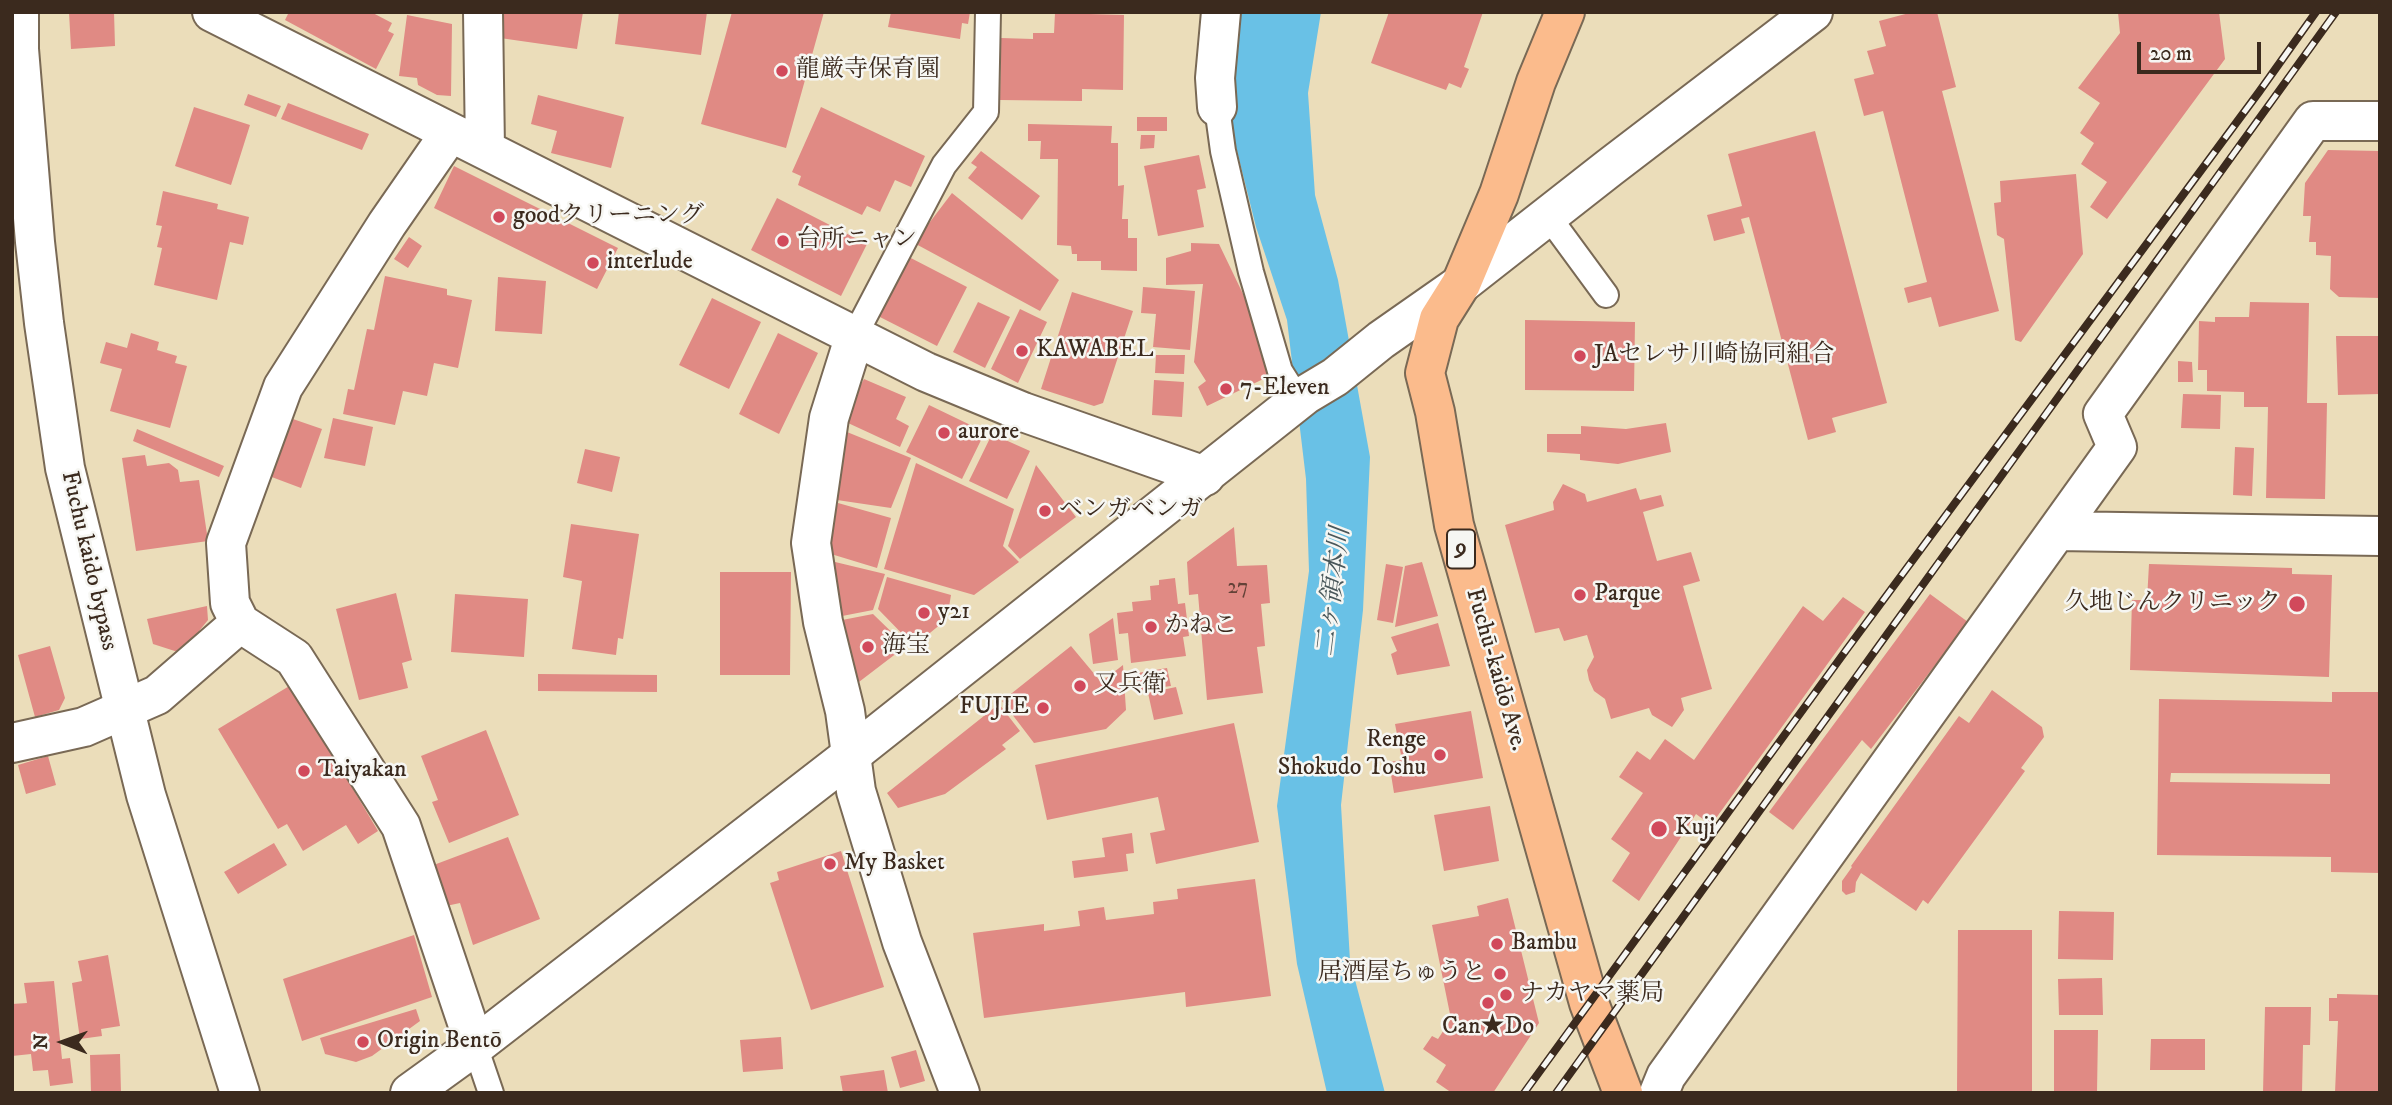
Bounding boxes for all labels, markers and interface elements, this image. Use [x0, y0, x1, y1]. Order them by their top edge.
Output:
scale bar [2140, 28, 2264, 72]
text: 20 m [2150, 41, 2192, 67]
place label: 龍厳寺保育園 [796, 57, 940, 85]
marker: 龍厳寺保育園 [774, 63, 790, 79]
place label: goodクリーニング [513, 203, 704, 231]
marker: goodクリーニング [491, 209, 507, 225]
place label: 台所ニャン [797, 227, 917, 255]
marker: 台所ニャン [775, 233, 791, 249]
place label: interlude [607, 249, 693, 277]
marker: interlude [585, 255, 601, 271]
place label: KAWABEL [1036, 337, 1153, 365]
place label: JAセレサ川崎協同組合 [1594, 342, 1835, 370]
marker: KAWABEL [1014, 343, 1030, 359]
marker: JAセレサ川崎協同組合 [1572, 348, 1588, 364]
place label: 7-Eleven [1240, 375, 1329, 403]
marker: 7-Eleven [1218, 381, 1234, 397]
place label: aurore [958, 419, 1019, 447]
marker: aurore [936, 425, 952, 441]
street label: Fuchu kaido bypass [53, 469, 123, 653]
place label: ベンガベンガ [1059, 497, 1203, 525]
marker: ベンガベンガ [1037, 503, 1053, 519]
water label: 二ヶ領本川 [1312, 526, 1358, 658]
road number: 9 [1447, 530, 1475, 568]
house number: 27 [1228, 576, 1248, 602]
place label: Parque [1594, 581, 1660, 609]
street label: Fuchū-kaidō Ave. [1458, 585, 1532, 755]
marker: Parque [1572, 587, 1588, 603]
place label: 久地じんクリニック [2065, 590, 2281, 618]
marker: 久地じんクリニック [2287, 594, 2307, 614]
place label: y21 [938, 599, 970, 627]
marker: y21 [916, 605, 932, 621]
place label: かねこ [1165, 613, 1237, 641]
marker: かねこ [1143, 619, 1159, 635]
place label: 海宝 [882, 633, 930, 661]
marker: 海宝 [860, 639, 876, 655]
place label: 又兵衛 [1094, 672, 1166, 700]
marker: 又兵衛 [1072, 678, 1088, 694]
place label: FUJIE [959, 694, 1029, 722]
marker: FUJIE [1035, 700, 1051, 716]
place label: Renge Shokudo Toshu [1278, 727, 1426, 783]
marker: Renge Shokudo Toshu [1432, 747, 1448, 763]
place label: Taiyakan [318, 757, 407, 785]
marker: Taiyakan [296, 763, 312, 779]
place label: Kuji [1675, 815, 1715, 843]
marker: Kuji [1649, 819, 1669, 839]
place label: My Basket [844, 850, 945, 878]
marker: My Basket [822, 856, 838, 872]
place label: Bambu [1511, 930, 1577, 958]
marker: Bambu [1489, 936, 1505, 952]
place label: 居酒屋ちゅうと [1318, 960, 1486, 988]
marker: 居酒屋ちゅうと [1492, 966, 1508, 982]
place label: ナカヤマ薬局 [1520, 981, 1664, 1009]
marker: ナカヤマ薬局 [1498, 987, 1514, 1003]
marker: Can★Do [1480, 995, 1496, 1011]
north arrow [28, 1007, 98, 1077]
place label: Can★Do [1442, 1014, 1534, 1042]
place label: Origin Bentō [377, 1028, 502, 1056]
text: N [30, 1034, 53, 1050]
marker: Origin Bentō [355, 1034, 371, 1050]

